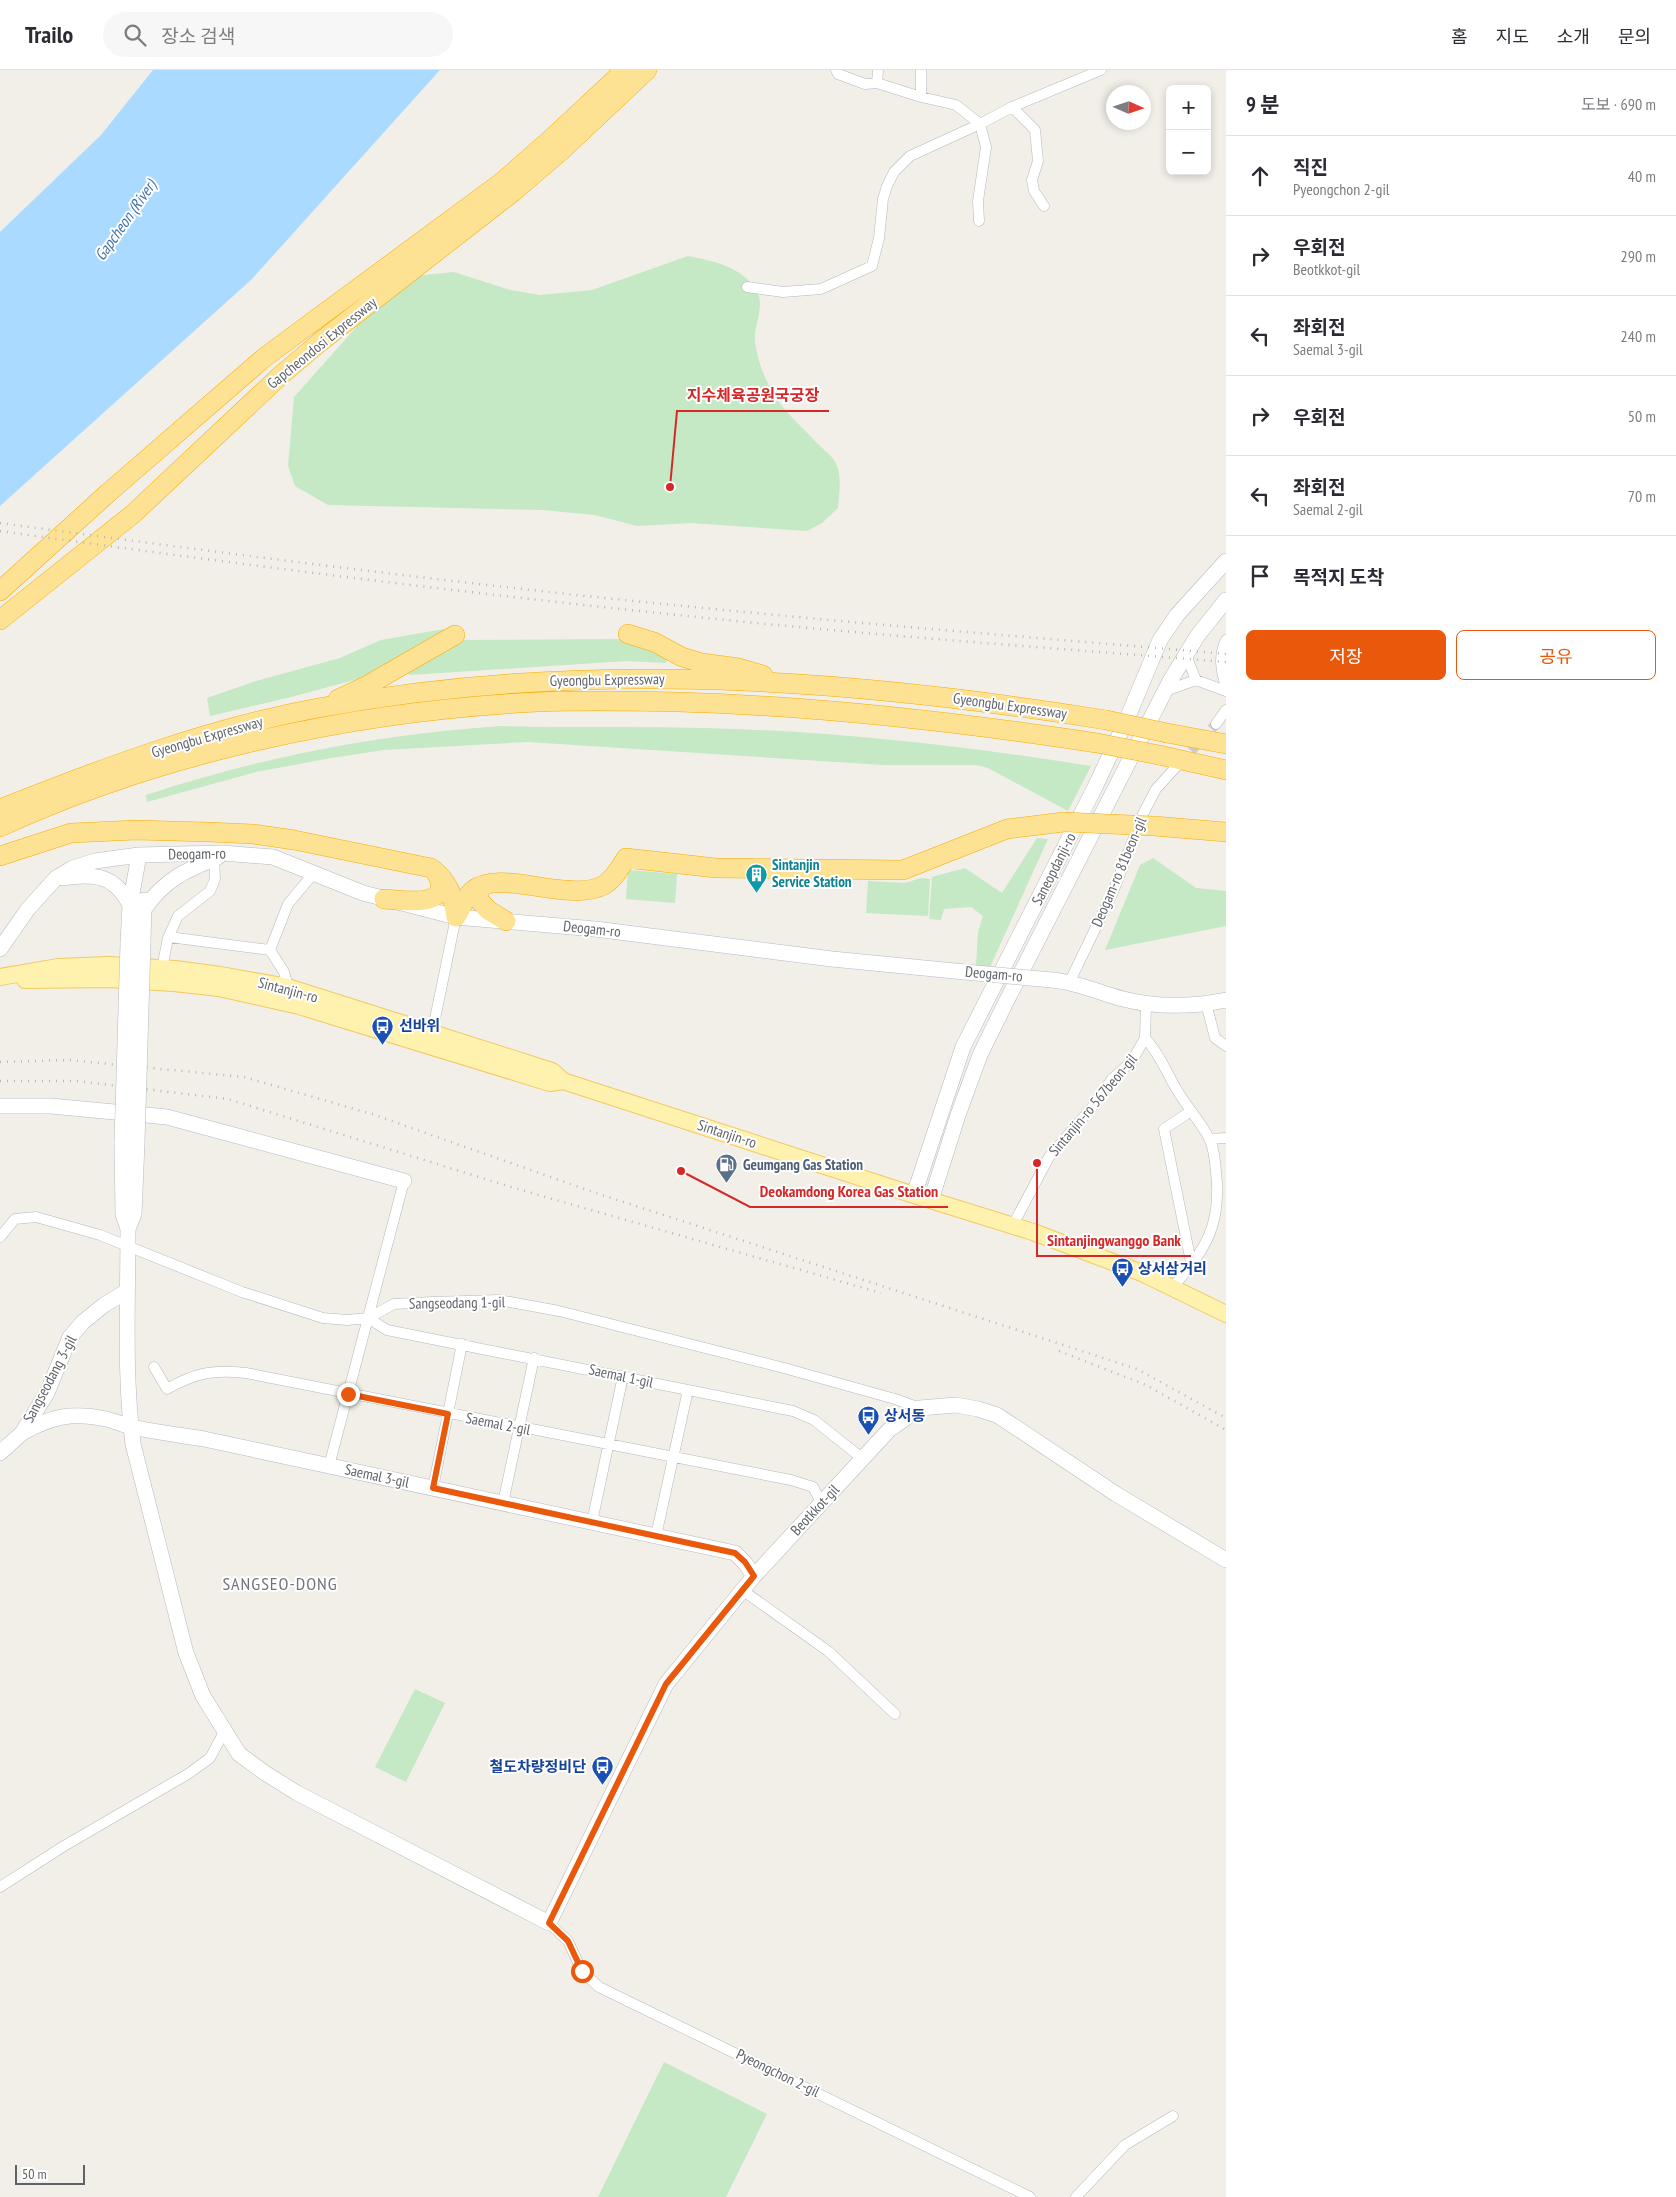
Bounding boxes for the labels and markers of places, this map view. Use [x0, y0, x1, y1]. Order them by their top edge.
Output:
callout: 지수체육공원국궁장 [677, 380, 829, 411]
place label: Sintanjin Service Station [772, 855, 852, 891]
building icon: Sintanjin Service Station [744, 862, 768, 893]
bus stop icon: 선바위 [371, 1014, 395, 1045]
place label: 선바위 [399, 1016, 440, 1035]
fuel station icon: Geumgang Gas Station [715, 1153, 739, 1184]
place label: Geumgang Gas Station [743, 1155, 863, 1174]
callout: Deokamdong Korea Gas Station [750, 1176, 948, 1207]
callout: Sintanjingwanggo Bank [1037, 1225, 1191, 1256]
bus stop icon: 상서삼거리 [1110, 1257, 1134, 1288]
place label: 상서삼거리 [1138, 1259, 1207, 1278]
bus stop icon: 상서동 [856, 1404, 880, 1435]
place label: 상서동 [884, 1406, 926, 1425]
bus stop icon: 철도차량정비단 [590, 1755, 614, 1786]
place label: 철도차량정비단 [489, 1757, 586, 1776]

